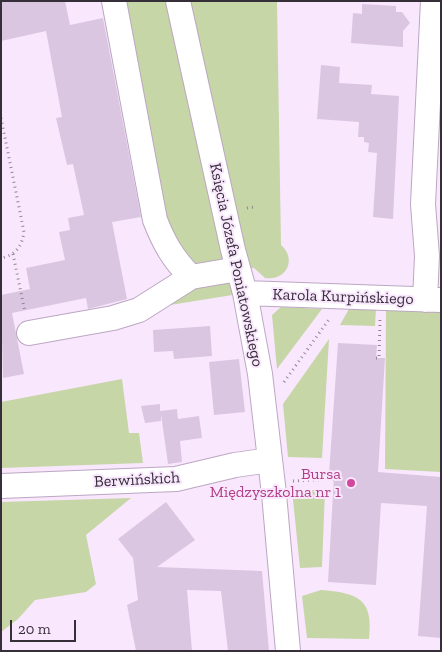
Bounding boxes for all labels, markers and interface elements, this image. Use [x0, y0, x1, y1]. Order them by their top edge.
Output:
street label: Księcia Józefa Poniatowskiego [205, 161, 267, 369]
street label: Karola Kurpińskiego [272, 285, 414, 309]
place label: Bursa Międzyszkolna nr 1 [210, 464, 341, 502]
street label: Berwińskich [94, 468, 180, 492]
marker: Bursa Międzyszkolna nr 1 [345, 477, 357, 489]
scale bar [12, 610, 79, 642]
text: 20 m [18, 620, 51, 638]

